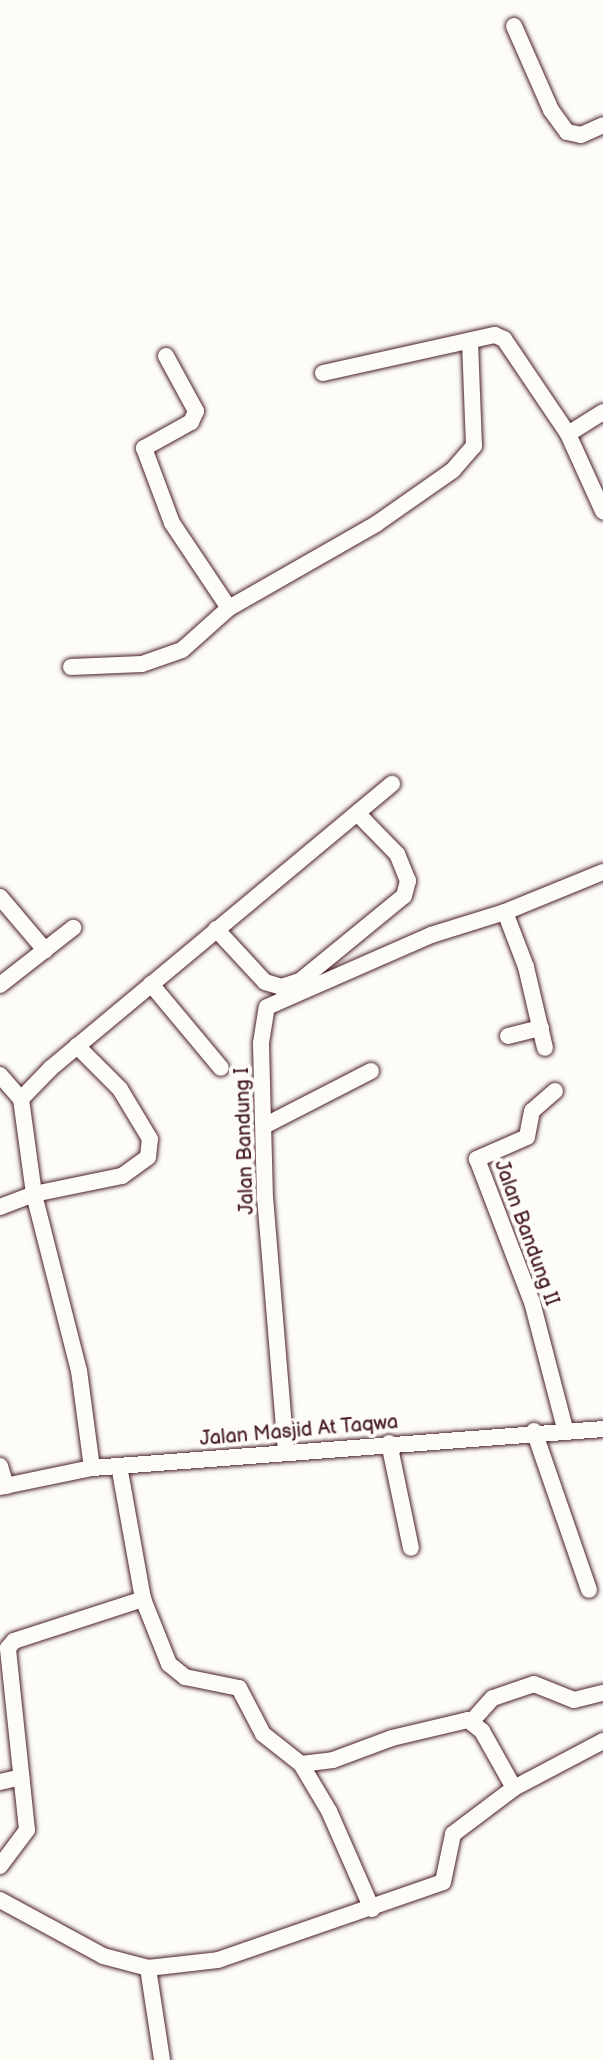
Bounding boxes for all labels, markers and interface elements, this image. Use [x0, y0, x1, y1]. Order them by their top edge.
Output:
street label: Jalan Bandung I [230, 1067, 260, 1215]
street label: Jalan Bandung II [489, 1157, 563, 1309]
street label: Jalan Masjid At Taqwa [198, 1410, 400, 1452]

